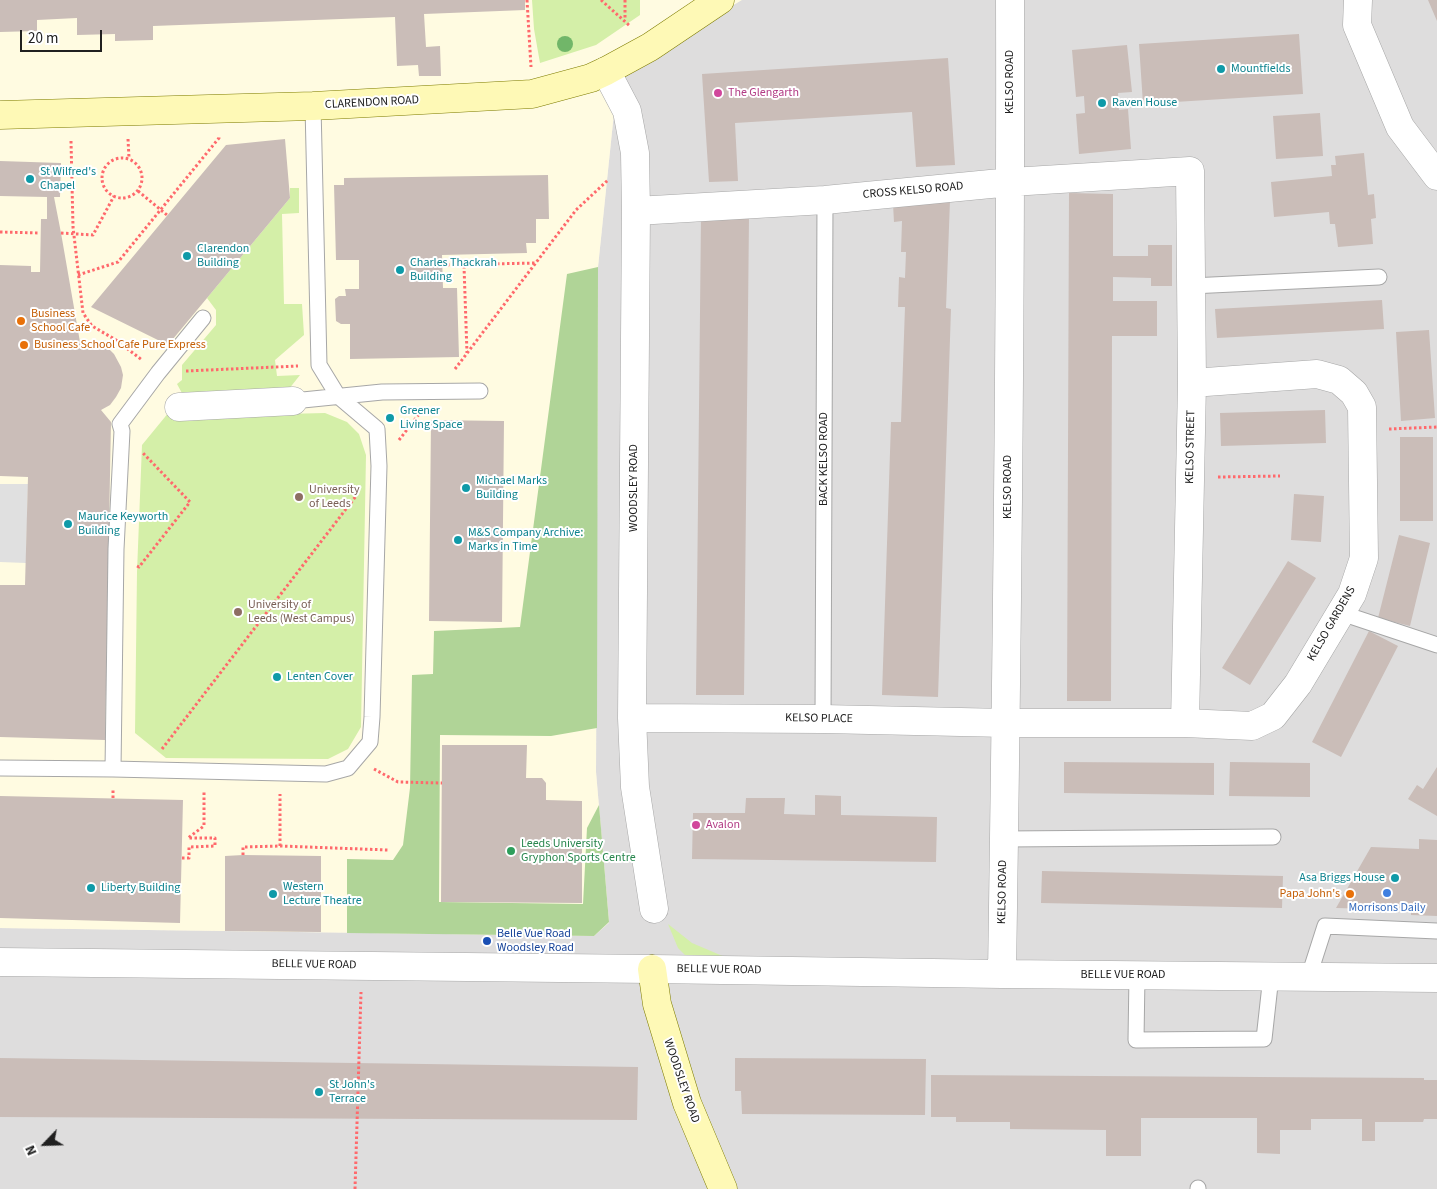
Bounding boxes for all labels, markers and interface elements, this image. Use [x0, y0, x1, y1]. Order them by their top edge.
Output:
scale bar [22, 20, 105, 52]
text: 20 m [28, 28, 58, 49]
street label: KELSO ROAD [1003, 50, 1017, 114]
place label: Mountfields [1231, 62, 1290, 76]
marker: Mountfields [1215, 63, 1227, 75]
place label: The Glengarth [728, 86, 799, 100]
marker: The Glengarth [712, 87, 724, 99]
street label: CLARENDON ROAD [325, 93, 419, 113]
place label: Raven House [1112, 96, 1177, 110]
marker: Raven House [1096, 97, 1108, 109]
place label: St Wilfred's Chapel [40, 165, 96, 193]
marker: St Wilfred's Chapel [24, 173, 36, 185]
street label: CROSS KELSO ROAD [862, 179, 964, 203]
place label: Clarendon Building [197, 242, 249, 270]
marker: Clarendon Building [181, 250, 193, 262]
place label: Charles Thackrah Building [410, 256, 497, 284]
marker: Charles Thackrah Building [394, 264, 406, 276]
place label: Business School Cafe [31, 307, 90, 335]
marker: Business School Cafe [15, 315, 27, 327]
place label: Business School Cafe Pure Express [34, 338, 206, 352]
marker: Business School Cafe Pure Express [18, 339, 30, 351]
place label: Greener Living Space [400, 404, 462, 432]
street label: KELSO STREET [1183, 410, 1199, 484]
marker: Greener Living Space [384, 412, 396, 424]
street label: BACK KELSO ROAD [817, 412, 831, 506]
street label: WOODSLEY ROAD [627, 444, 641, 532]
street label: KELSO ROAD [1001, 455, 1015, 519]
place label: Michael Marks Building [476, 474, 547, 502]
marker: Michael Marks Building [460, 482, 472, 494]
place label: University of Leeds [309, 483, 360, 511]
marker: University of Leeds [293, 491, 305, 503]
place label: Maurice Keyworth Building [78, 510, 168, 538]
marker: Maurice Keyworth Building [62, 518, 74, 530]
place label: M&S Company Archive: Marks in Time [468, 526, 583, 554]
marker: M&S Company Archive: Marks in Time [452, 534, 464, 546]
street label: KELSO GARDENS [1305, 584, 1359, 664]
place label: University of Leeds (West Campus) [248, 598, 355, 626]
marker: University of Leeds (West Campus) [232, 606, 244, 618]
place label: Lenten Cover [287, 670, 353, 684]
marker: Lenten Cover [271, 671, 283, 683]
street label: KELSO PLACE [785, 711, 853, 727]
place label: Avalon [706, 818, 740, 832]
marker: Avalon [690, 819, 702, 831]
place label: Leeds University Gryphon Sports Centre [521, 837, 636, 865]
marker: Leeds University Gryphon Sports Centre [505, 845, 517, 857]
street label: KELSO ROAD [995, 860, 1011, 924]
place label: Asa Briggs House [1299, 871, 1385, 885]
marker: Asa Briggs House [1389, 872, 1401, 884]
place label: Western Lecture Theatre [283, 880, 362, 908]
place label: Liberty Building [101, 881, 180, 895]
marker: Liberty Building [85, 882, 97, 894]
place label: Papa John's [1280, 887, 1340, 901]
marker: Morrisons Daily [1381, 887, 1393, 899]
marker: Western Lecture Theatre [267, 888, 279, 900]
marker: Papa John's [1344, 888, 1356, 900]
place label: Morrisons Daily [1348, 901, 1426, 915]
place label: Belle Vue Road Woodsley Road [497, 927, 574, 955]
marker: Belle Vue Road Woodsley Road [481, 935, 493, 947]
street label: BELLE VUE ROAD [271, 957, 357, 973]
street label: BELLE VUE ROAD [676, 962, 762, 978]
street label: BELLE VUE ROAD [1081, 968, 1165, 982]
street label: WOODSLEY ROAD [660, 1037, 702, 1125]
place label: St John's Terrace [329, 1078, 375, 1106]
marker: St John's Terrace [313, 1086, 325, 1098]
north arrow [20, 1119, 70, 1169]
text: N [20, 1142, 42, 1158]

